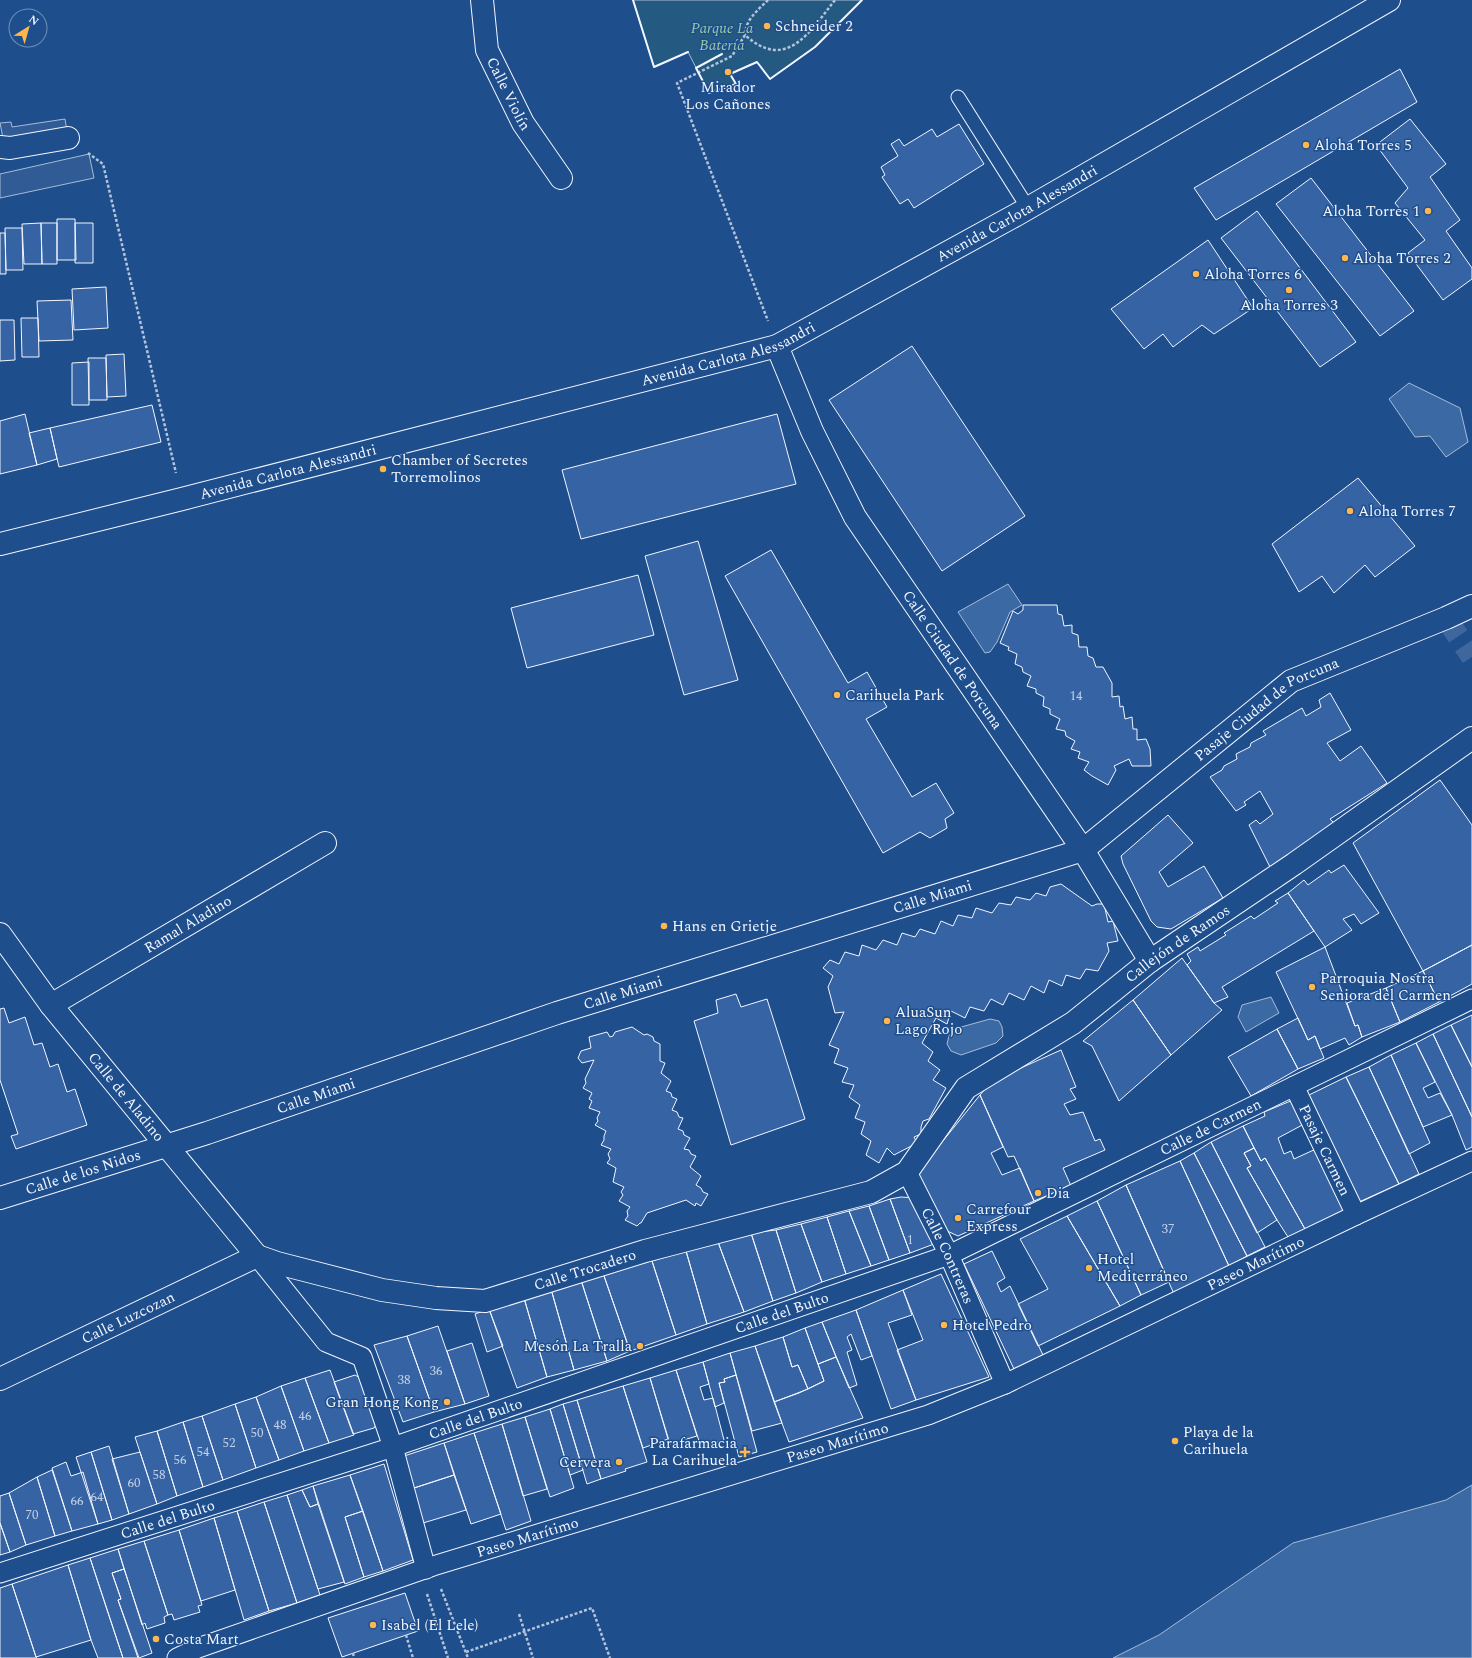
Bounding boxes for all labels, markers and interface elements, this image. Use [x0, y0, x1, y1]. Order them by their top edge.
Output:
north arrow [8, 8, 48, 48]
text: N [25, 11, 42, 30]
place label: Schneider 2 [775, 15, 853, 38]
park label: Parque La Batería [691, 17, 754, 57]
marker: Schneider 2 [762, 21, 772, 31]
street label: Calle Violín [480, 53, 536, 136]
marker: Mirador Los Cañones [723, 67, 733, 77]
place label: Mirador Los Cañones [685, 76, 771, 116]
place label: Aloha Torres 5 [1314, 134, 1412, 157]
marker: Aloha Torres 5 [1301, 140, 1311, 150]
street label: Avenida Carlota Alessandri [932, 159, 1102, 268]
place label: Aloha Torres 1 [1322, 200, 1420, 223]
marker: Aloha Torres 1 [1423, 206, 1433, 216]
place label: Aloha Torres 2 [1353, 247, 1451, 270]
marker: Aloha Torres 2 [1340, 253, 1350, 263]
place label: Aloha Torres 6 [1204, 263, 1302, 286]
marker: Aloha Torres 6 [1191, 269, 1201, 279]
marker: Aloha Torres 3 [1284, 285, 1294, 295]
place label: Aloha Torres 3 [1240, 294, 1338, 317]
street label: Avenida Carlota Alessandri [639, 316, 820, 392]
street label: Avenida Carlota Alessandri [197, 438, 379, 506]
place label: Chamber of Secretes Torremolinos [391, 449, 528, 489]
marker: Chamber of Secretes Torremolinos [378, 464, 388, 474]
place label: Aloha Torres 7 [1358, 500, 1456, 523]
marker: Aloha Torres 7 [1345, 506, 1355, 516]
street label: Calle Ciudad de Porcuna [896, 586, 1009, 735]
street label: Pasaje Ciudad de Porcuna [1189, 652, 1343, 767]
place label: Carihuela Park [845, 684, 945, 707]
house number: 14 [1070, 686, 1083, 706]
marker: Carihuela Park [832, 690, 842, 700]
street label: Calle Miami [890, 874, 975, 920]
street label: Ramal Aladino [140, 890, 236, 959]
street label: Callejón de Ramos [1120, 899, 1235, 989]
place label: Hans en Grietje [672, 915, 777, 938]
marker: Hans en Grietje [659, 921, 669, 931]
place label: Parroquia Nostra Seniora del Carmen [1320, 967, 1451, 1007]
street label: Calle Miami [581, 970, 666, 1016]
marker: Parroquia Nostra Seniora del Carmen [1307, 982, 1317, 992]
place label: AluaSun Lago Rojo [895, 1001, 962, 1041]
marker: AluaSun Lago Rojo [882, 1016, 892, 1026]
street label: Calle de Aladino [82, 1047, 170, 1147]
street label: Calle Miami [273, 1072, 358, 1120]
street label: Calle de Carmen [1156, 1093, 1266, 1162]
street label: Pasaje Carmen [1292, 1100, 1356, 1200]
street label: Calle de los Nidos [23, 1143, 144, 1201]
place label: Dia [1046, 1182, 1070, 1205]
marker: Dia [1033, 1188, 1043, 1198]
place label: Carrefour Express [966, 1198, 1031, 1238]
street label: Calle Contreras [915, 1203, 980, 1308]
marker: Carrefour Express [953, 1213, 963, 1223]
house number: 37 [1162, 1219, 1175, 1239]
house number: 1 [907, 1230, 913, 1250]
street label: Paseo Marítimo [1203, 1230, 1309, 1297]
street label: Calle Trocadero [531, 1243, 639, 1297]
place label: Hotel Mediterráneo [1097, 1248, 1188, 1288]
marker: Hotel Mediterráneo [1084, 1263, 1094, 1273]
street label: Calle Luzcozan [78, 1286, 179, 1350]
street label: Calle del Bulto [732, 1286, 832, 1340]
place label: Hotel Pedro [952, 1314, 1032, 1337]
marker: Hotel Pedro [939, 1320, 949, 1330]
place label: Mesón La Tralla [524, 1335, 633, 1358]
marker: Mesón La Tralla [635, 1341, 645, 1351]
house number: 36 [430, 1361, 443, 1381]
house number: 38 [398, 1370, 411, 1390]
place label: Gran Hong Kong [325, 1391, 439, 1414]
street label: Calle del Bulto [426, 1392, 526, 1446]
marker: Gran Hong Kong [442, 1397, 452, 1407]
house number: 46 [299, 1406, 312, 1426]
house number: 48 [274, 1415, 287, 1435]
street label: Paseo Marítimo [784, 1417, 891, 1470]
place label: Playa de la Carihuela [1183, 1421, 1254, 1461]
house number: 50 [251, 1423, 264, 1443]
place label: Parafarmacia La Carihuela [649, 1432, 738, 1472]
house number: 52 [223, 1433, 236, 1453]
marker: Playa de la Carihuela [1170, 1436, 1180, 1446]
house number: 54 [197, 1442, 210, 1462]
marker: Parafarmacia La Carihuela [740, 1447, 750, 1457]
house number: 56 [174, 1450, 187, 1470]
place label: Cervera [559, 1451, 612, 1474]
marker: Cervera [614, 1457, 624, 1467]
house number: 58 [153, 1465, 166, 1485]
house number: 60 [128, 1473, 141, 1493]
house number: 64 [91, 1487, 104, 1507]
house number: 66 [71, 1491, 84, 1511]
street label: Calle del Bulto [118, 1494, 218, 1546]
house number: 70 [26, 1505, 39, 1525]
street label: Paseo Marítimo [474, 1511, 582, 1564]
place label: Isabel (El Lele) [381, 1614, 478, 1637]
marker: Isabel (El Lele) [368, 1620, 378, 1630]
place label: Costa Mart [164, 1628, 239, 1651]
marker: Costa Mart [151, 1634, 161, 1644]

